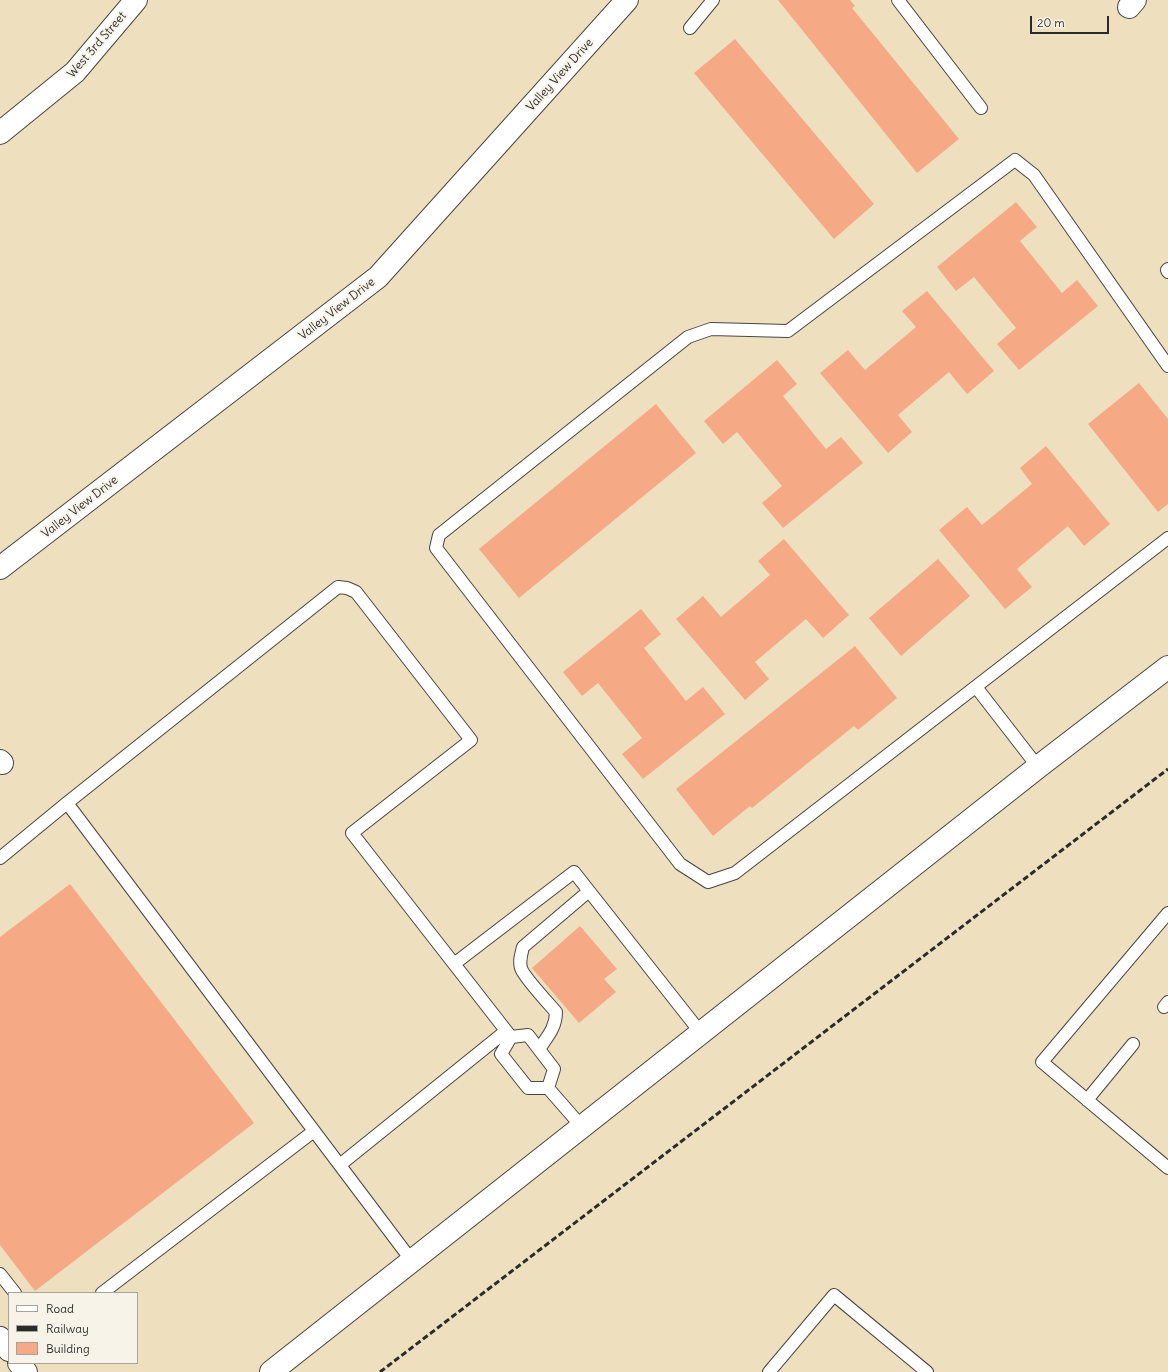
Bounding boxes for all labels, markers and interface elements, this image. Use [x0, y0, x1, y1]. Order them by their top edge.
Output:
scale bar [1032, 8, 1111, 34]
street label: West 3rd Street [64, 9, 130, 81]
text: 20 m [1037, 15, 1065, 30]
street label: Valley View Drive [524, 36, 596, 114]
street label: Valley View Drive [296, 275, 378, 343]
street label: Valley View Drive [39, 473, 121, 541]
legend [8, 1292, 138, 1364]
text: Road [46, 1301, 74, 1316]
text: Railway [46, 1321, 89, 1336]
text: Building [46, 1341, 90, 1356]

